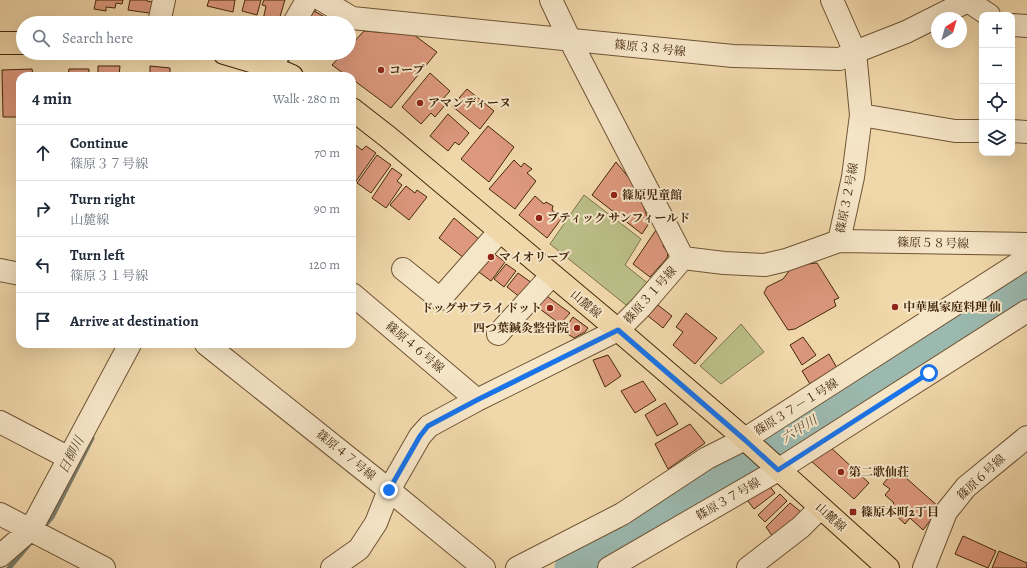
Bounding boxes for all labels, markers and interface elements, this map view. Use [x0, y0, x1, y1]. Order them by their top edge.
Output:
north arrow [931, 12, 967, 48]
map controls [979, 12, 1015, 156]
button: + [979, 12, 1015, 48]
search box [16, 16, 356, 60]
icon: search [30, 27, 52, 49]
text: Search here [62, 28, 133, 48]
street label: 篠原３８号線 [613, 36, 687, 60]
button: − [979, 48, 1015, 84]
place label: コープ [389, 62, 424, 78]
marker: コープ [376, 65, 386, 75]
button: locate [979, 84, 1015, 120]
text: 4 min [32, 87, 72, 110]
text: Walk · 280 m [273, 90, 340, 107]
place label: アマンディーヌ [428, 95, 511, 111]
marker: アマンディーヌ [415, 98, 425, 108]
button: layers [979, 120, 1015, 156]
text: Continue [70, 133, 128, 153]
icon: ahead [32, 142, 54, 164]
text: 70 m [314, 144, 340, 161]
text: 篠原３７号線 [70, 155, 148, 172]
street label: 篠原３２号線 [832, 161, 862, 235]
place label: 篠原児童館 [622, 187, 682, 203]
text: Turn right [70, 189, 135, 209]
marker: 篠原児童館 [609, 190, 619, 200]
icon: right [32, 198, 54, 220]
text: 90 m [314, 200, 340, 217]
place label: ブティック サンフィールド [547, 210, 690, 226]
text: 山麓線 [70, 211, 109, 228]
marker: ブティック サンフィールド [534, 213, 544, 223]
street label: 篠原５８号線 [897, 234, 969, 252]
text: Turn left [70, 245, 125, 265]
place label: マイオリーブ [499, 249, 570, 265]
marker: マイオリーブ [486, 252, 496, 262]
icon: left [32, 254, 54, 276]
text: 120 m [309, 256, 340, 273]
street label: 篠原３１号線 [620, 263, 680, 327]
text: 篠原３１号線 [70, 267, 148, 284]
street label: 山麓線 [567, 286, 605, 322]
place label: 中華風家庭料理 仙 [903, 299, 1001, 315]
place label: ドッグサプライ ドット [421, 300, 542, 316]
marker: 中華風家庭料理 仙 [890, 302, 900, 312]
marker: ドッグサプライ ドット [545, 303, 555, 313]
icon: arrive [32, 310, 54, 332]
text: Arrive at destination [70, 311, 199, 331]
street label: 篠原４６号線 [382, 318, 448, 376]
place label: 四つ葉鍼灸整骨院 [473, 320, 569, 336]
marker: 四つ葉鍼灸整骨院 [572, 323, 582, 333]
route start [920, 364, 938, 382]
street label: 篠原３７－１号線 [751, 375, 841, 439]
water label: 六甲川 [778, 410, 822, 447]
street label: 篠原４７号線 [313, 426, 379, 484]
water label: 日柳川 [55, 432, 88, 476]
street label: 篠原６号線 [954, 451, 1008, 503]
place label: 第二歌仙荘 [849, 464, 909, 480]
marker: 第二歌仙荘 [836, 467, 846, 477]
street label: 篠原３７号線 [693, 474, 763, 524]
route end [380, 481, 398, 499]
street label: 山麓線 [812, 499, 850, 535]
place label: 篠原本町2丁目 [861, 504, 939, 520]
marker: 篠原本町2丁目 [848, 507, 858, 517]

